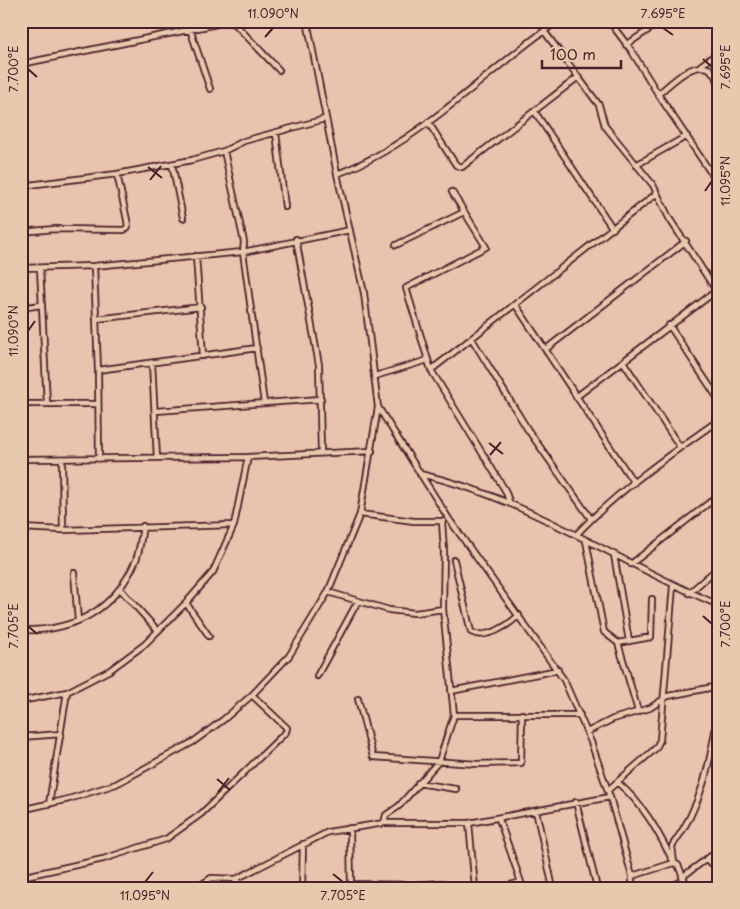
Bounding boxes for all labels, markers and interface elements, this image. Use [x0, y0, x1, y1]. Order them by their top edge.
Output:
text: 11.090°N [247, 4, 299, 22]
text: 7.695°E [641, 4, 685, 22]
scale bar [542, 38, 621, 70]
text: 100 m [550, 42, 596, 65]
text: 7.695°E [716, 45, 734, 89]
text: 7.700°E [4, 46, 22, 92]
text: 11.095°N [716, 156, 734, 206]
text: 11.090°N [4, 305, 22, 357]
text: 7.700°E [716, 601, 734, 647]
text: 7.705°E [4, 603, 22, 649]
text: 11.095°N [120, 886, 170, 904]
text: 7.705°E [320, 886, 366, 904]

